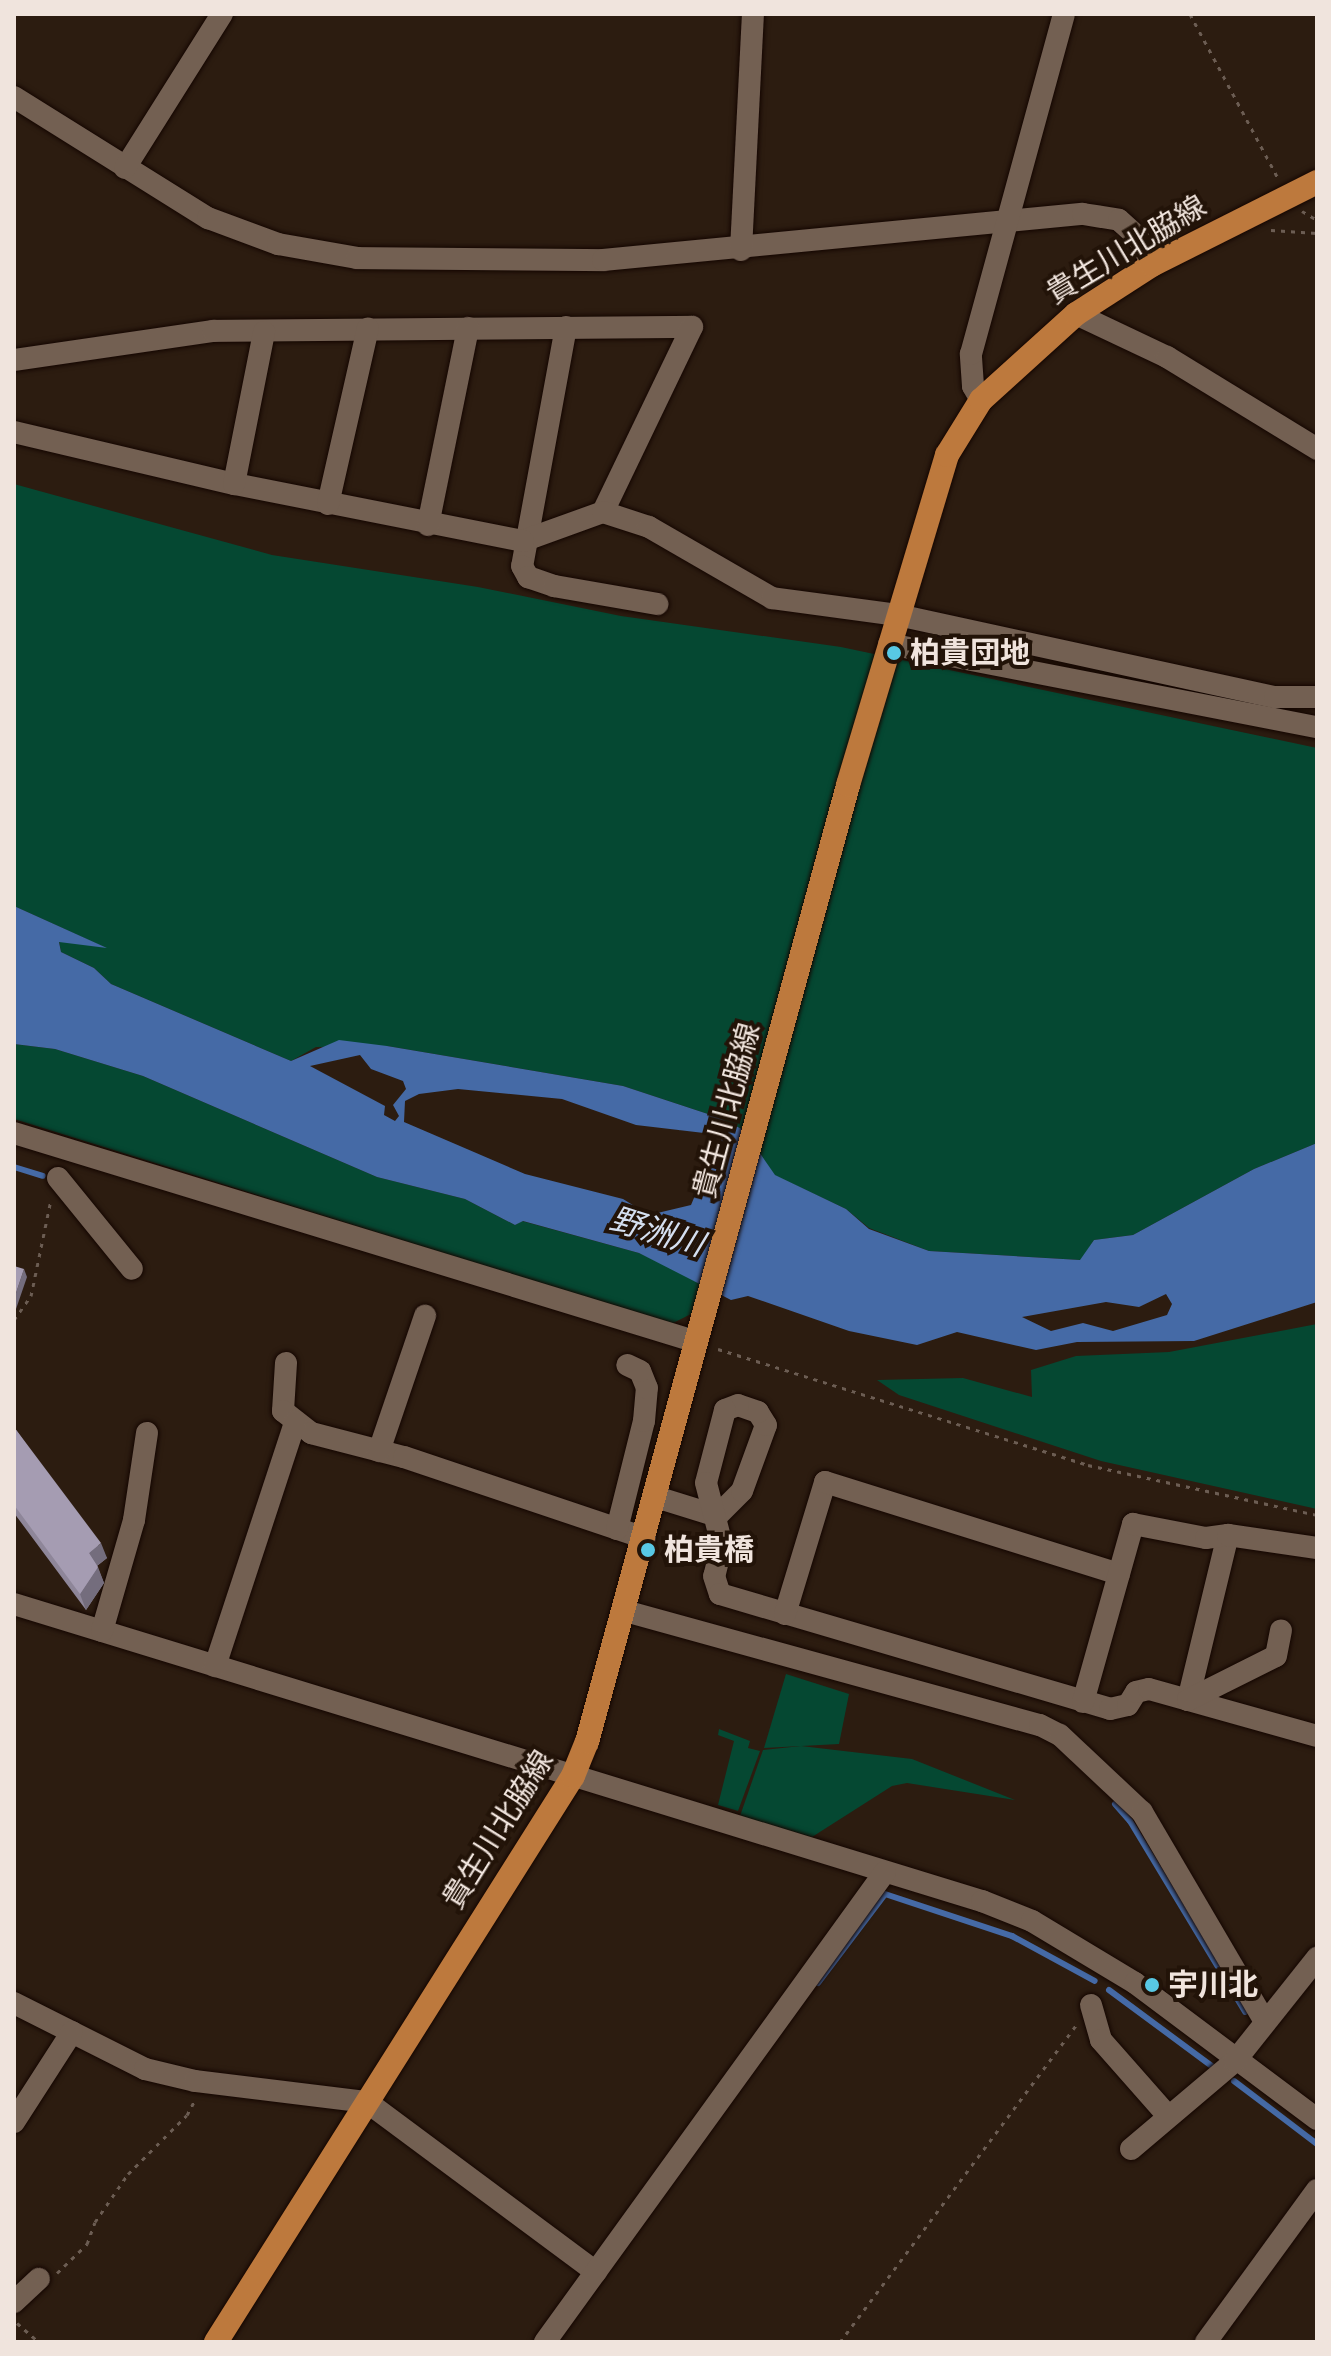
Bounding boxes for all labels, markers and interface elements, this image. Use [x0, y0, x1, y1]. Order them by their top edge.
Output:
street label: 貴生川北脇線 [1040, 188, 1212, 312]
place label: 柏貴団地 [910, 635, 1030, 671]
marker: 柏貴団地 [885, 644, 903, 662]
street label: 貴生川北脇線 [686, 1019, 768, 1203]
water label: 野洲川 [605, 1200, 709, 1264]
place label: 柏貴橋 [664, 1532, 754, 1568]
marker: 柏貴橋 [639, 1541, 657, 1559]
street label: 貴生川北脇線 [435, 1744, 561, 1916]
place label: 宇川北 [1168, 1967, 1258, 2003]
marker: 宇川北 [1143, 1976, 1161, 1994]

